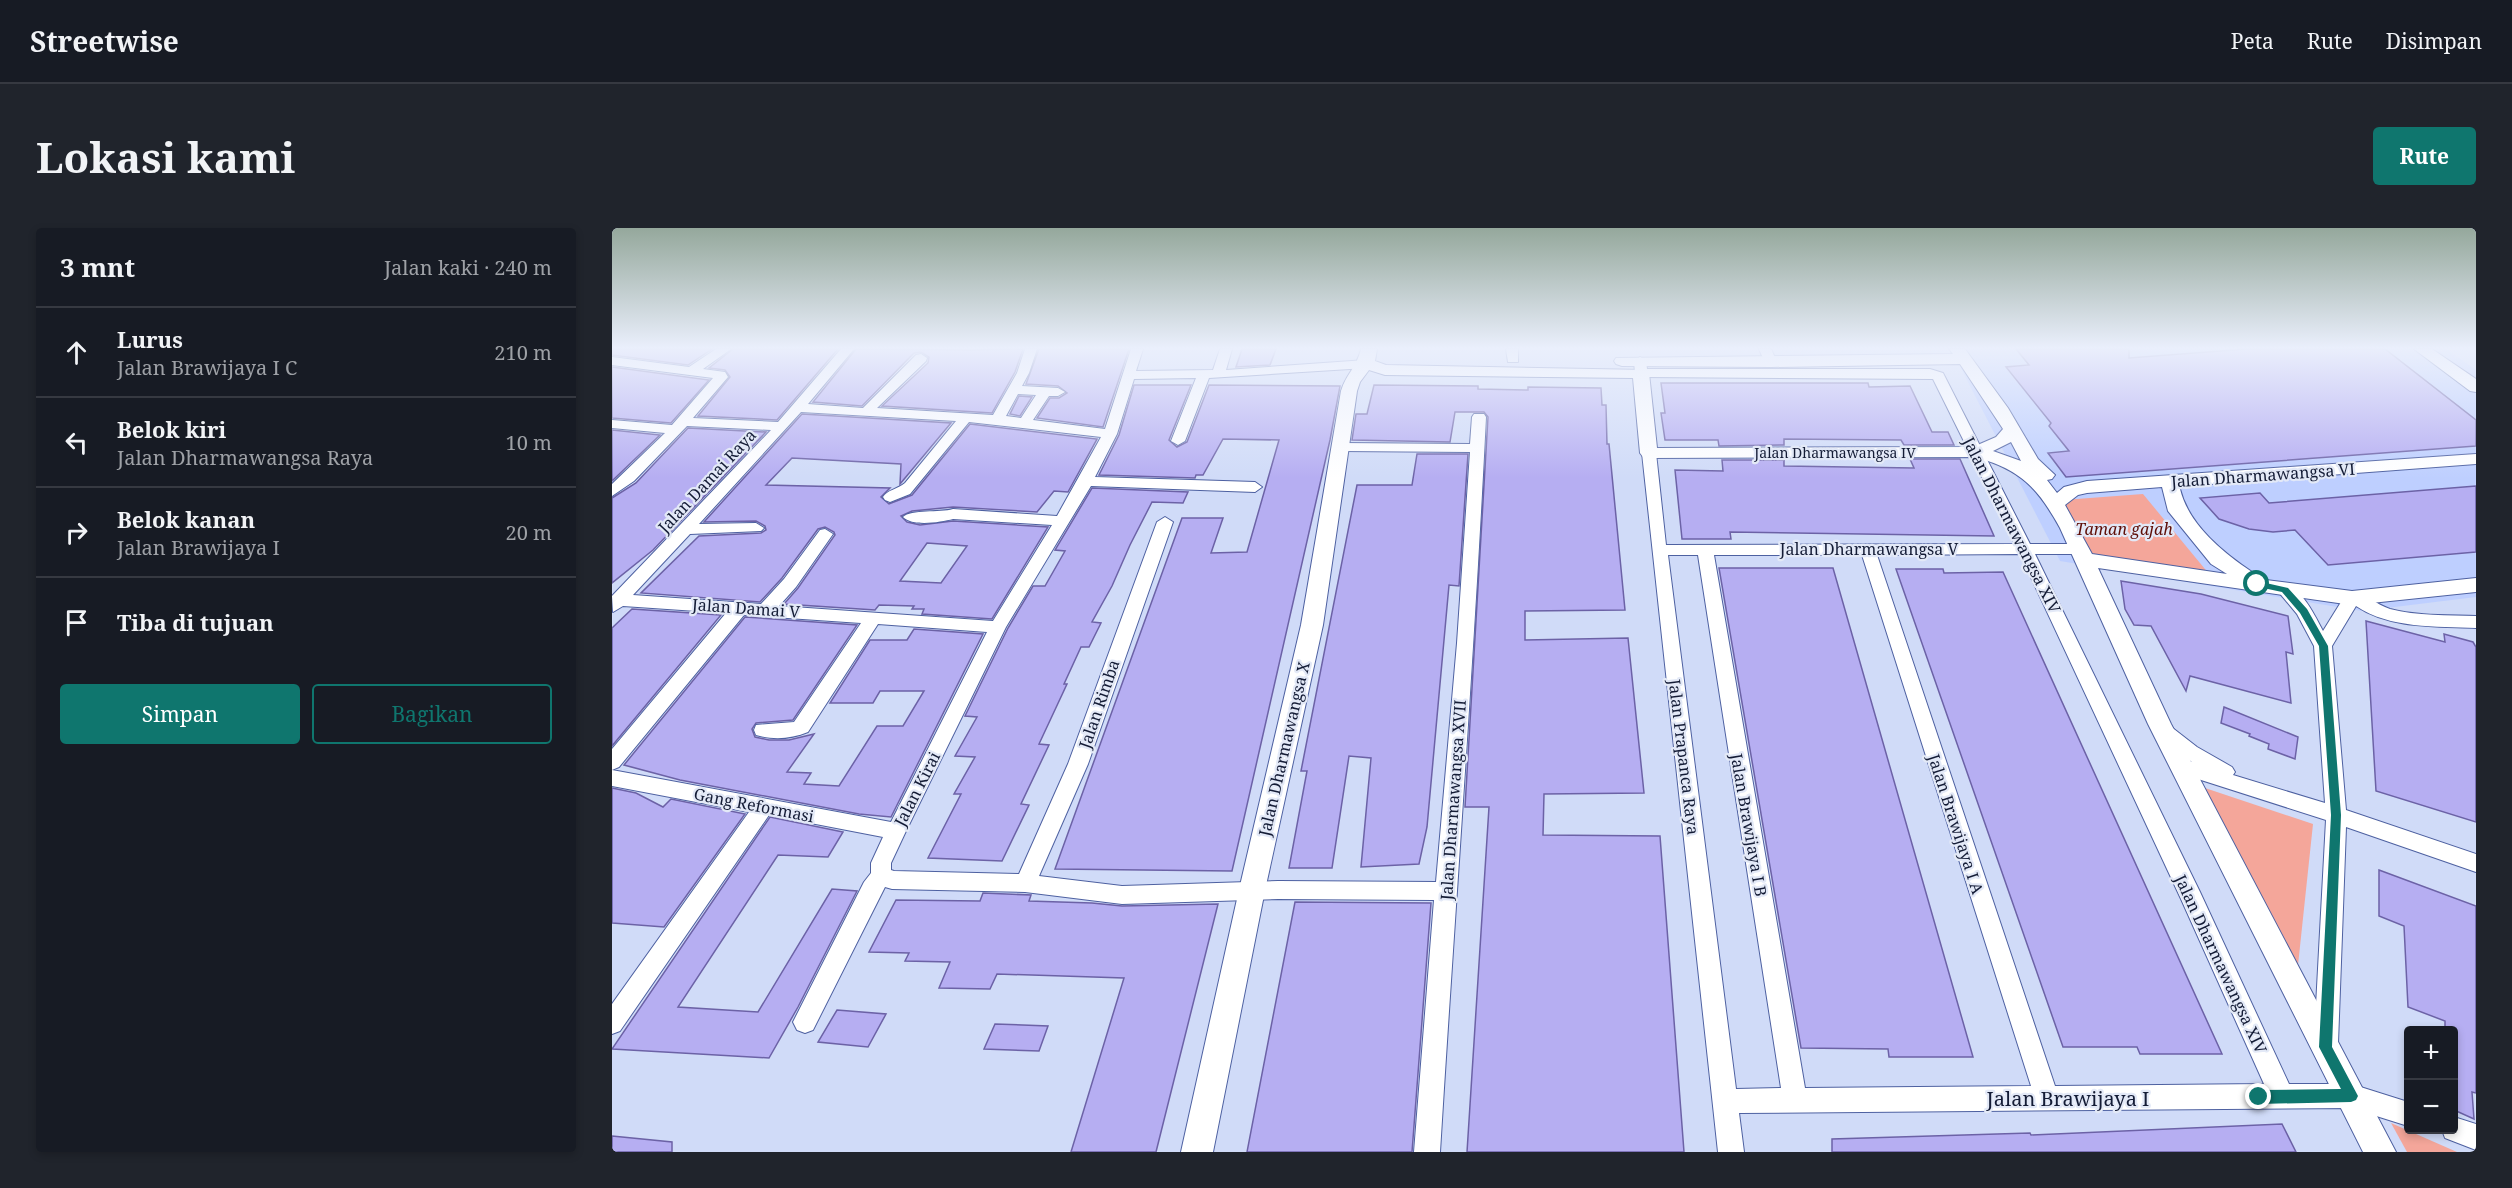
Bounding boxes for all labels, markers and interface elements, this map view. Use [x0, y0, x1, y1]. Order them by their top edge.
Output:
text: Streetwise [30, 22, 179, 60]
text: Peta [2231, 27, 2274, 55]
text: Rute [2307, 27, 2353, 55]
text: Disimpan [2386, 27, 2482, 55]
button: Rute [2373, 127, 2476, 185]
text: Lokasi kami [36, 128, 295, 185]
text: 3 mnt [60, 249, 135, 285]
text: Jalan kaki · 240 m [384, 254, 552, 281]
text: Lurus [117, 324, 183, 354]
icon: ahead [60, 336, 93, 369]
text: 210 m [494, 339, 552, 366]
text: Jalan Brawijaya I C [117, 354, 297, 381]
text: Belok kiri [117, 414, 226, 444]
street label: Jalan Damai Raya [652, 424, 761, 538]
icon: left [60, 426, 93, 459]
text: 10 m [506, 429, 552, 456]
street label: Jalan Dharmawangsa XIV [1957, 432, 2066, 617]
street label: Jalan Dharmawangsa IV [1753, 443, 1916, 462]
text: Jalan Dharmawangsa Raya [117, 444, 373, 471]
street label: Jalan Dharmawangsa VI [2169, 458, 2356, 492]
text: Belok kanan [117, 504, 255, 534]
icon: right [60, 516, 93, 549]
park label: Taman gajah [2075, 518, 2173, 540]
text: 20 m [506, 519, 552, 546]
text: Jalan Brawijaya I [117, 534, 280, 561]
street label: Jalan Dharmawangsa V [1779, 538, 1958, 560]
route start [2243, 570, 2269, 596]
street label: Jalan Damai V [690, 593, 801, 623]
icon: arrive [60, 606, 93, 639]
text: Tiba di tujuan [117, 607, 274, 637]
street label: Jalan Rimba [1073, 657, 1124, 752]
street label: Jalan Dharmawangsa X [1253, 659, 1315, 839]
street label: Jalan Prapanca Raya [1663, 677, 1704, 836]
button: Simpan [60, 684, 300, 744]
button: Bagikan [312, 684, 552, 744]
street label: Jalan Dharmawangsa XVII [1435, 699, 1471, 902]
street label: Jalan Kirai [888, 748, 945, 831]
street label: Jalan Brawijaya I A [1923, 750, 1989, 897]
street label: Jalan Brawijaya I B [1725, 751, 1772, 898]
street label: Gang Reformasi [692, 783, 816, 827]
street label: Jalan Dharmawangsa XIV [2169, 870, 2272, 1057]
map controls [2404, 1026, 2458, 1134]
button: + [2404, 1026, 2458, 1080]
button: − [2404, 1080, 2458, 1134]
route end [2245, 1083, 2271, 1109]
street label: Jalan Brawijaya I [1986, 1085, 2149, 1112]

